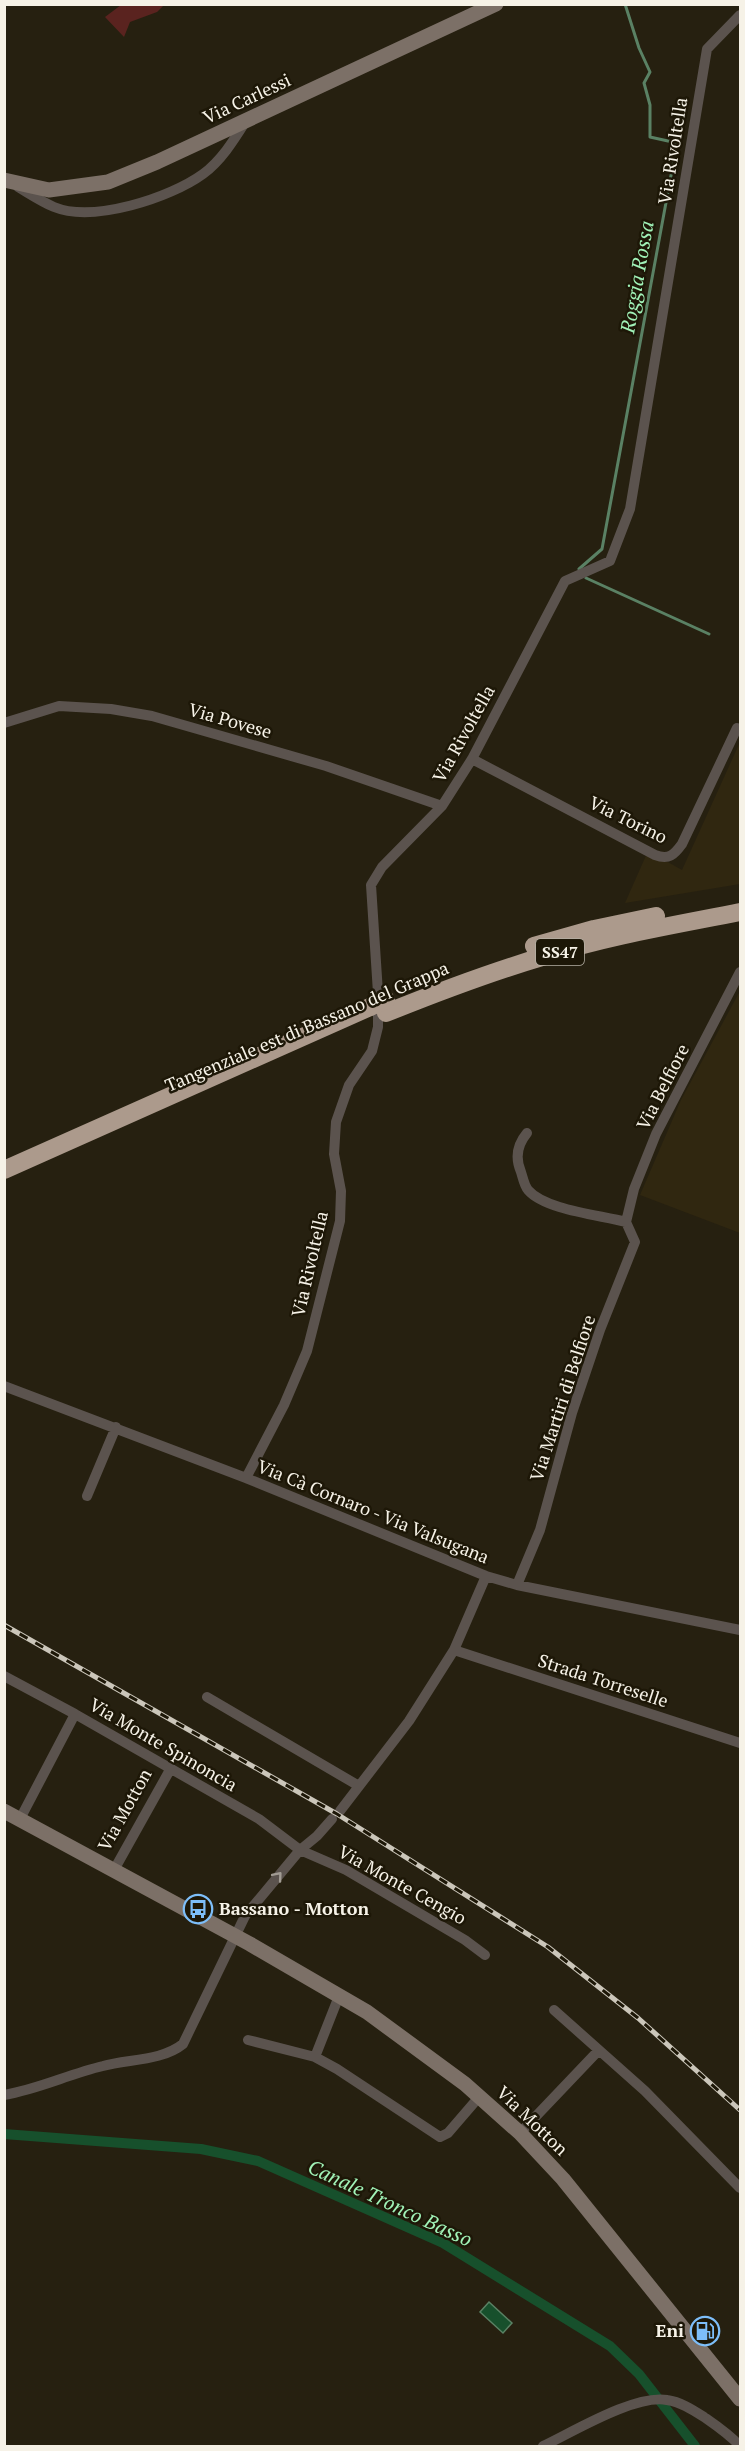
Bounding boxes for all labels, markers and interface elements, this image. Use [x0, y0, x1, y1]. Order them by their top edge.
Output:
street label: Via Carlessi [199, 67, 294, 129]
street label: Via Rivoltella [652, 96, 692, 206]
water label: Roggia Rossa [613, 219, 660, 336]
street label: Via Rivoltella [426, 681, 500, 787]
street label: Via Povese [186, 697, 275, 743]
street label: Via Torino [585, 790, 672, 848]
road number: SS47 [536, 939, 584, 965]
street label: Tangenziale est di Bassano del Grappa [161, 955, 452, 1097]
street label: Via Belfiore [630, 1039, 694, 1134]
street label: Via Rivoltella [285, 1208, 333, 1319]
street label: Via Martiri di Belfiore [524, 1311, 600, 1484]
street label: Via Cà Cornaro - Via Valsugana [254, 1454, 493, 1569]
street label: Strada Torreselle [535, 1648, 671, 1712]
street label: Via Monte Spinoncia [85, 1692, 242, 1796]
street label: Via Motton [92, 1764, 157, 1855]
street label: Via Monte Cengio [334, 1839, 471, 1929]
one-way arrow [271, 1872, 282, 1883]
bus stop icon: Bassano - Motton [182, 1893, 214, 1925]
place label: Bassano - Motton [219, 1896, 369, 1920]
street label: Via Motton [492, 2080, 574, 2161]
water label: Canale Tronco Basso [304, 2153, 477, 2252]
fuel station icon: Eni [689, 2315, 721, 2347]
place label: Eni [656, 2318, 684, 2342]

